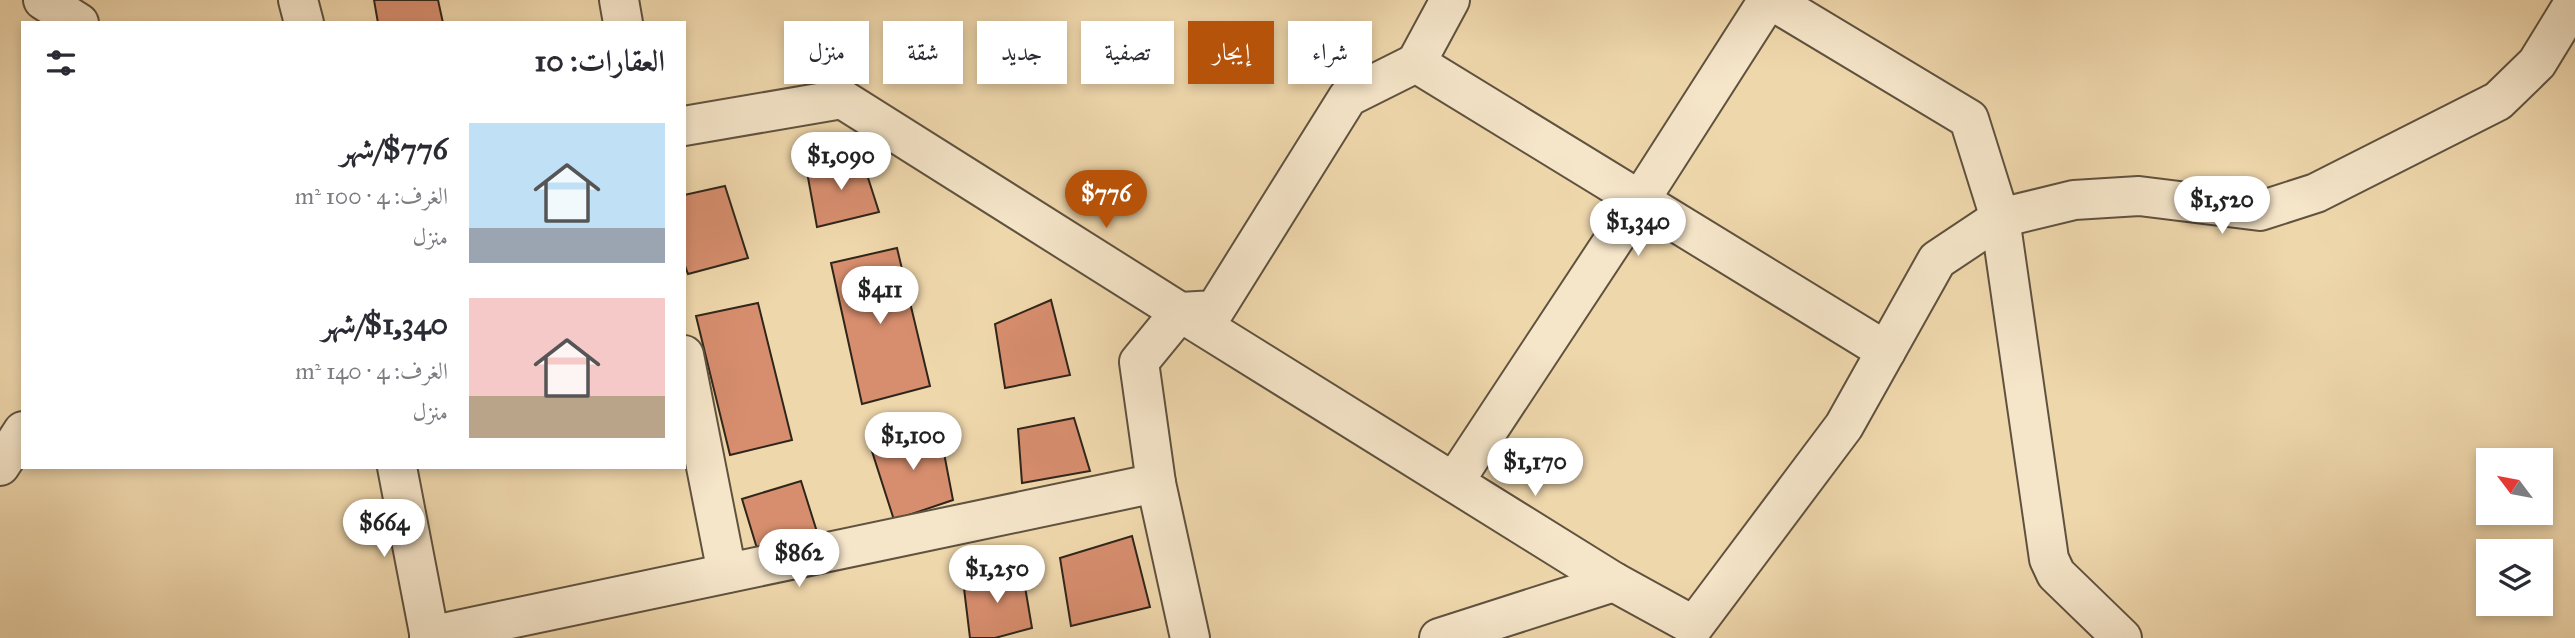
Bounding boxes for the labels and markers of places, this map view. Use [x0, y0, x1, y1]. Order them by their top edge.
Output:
pin: $1,090 [784, 132, 898, 192]
pin: $776 [1065, 170, 1147, 230]
pin: $1,520 [2165, 176, 2279, 236]
pin: $1,340 [1581, 198, 1695, 258]
pin: $411 [839, 266, 921, 326]
pin: $1,100 [856, 412, 970, 472]
pin: $1,170 [1478, 438, 1592, 498]
pin: $664 [343, 500, 425, 559]
pin: $862 [758, 530, 840, 589]
pin: $1,250 [940, 546, 1054, 605]

